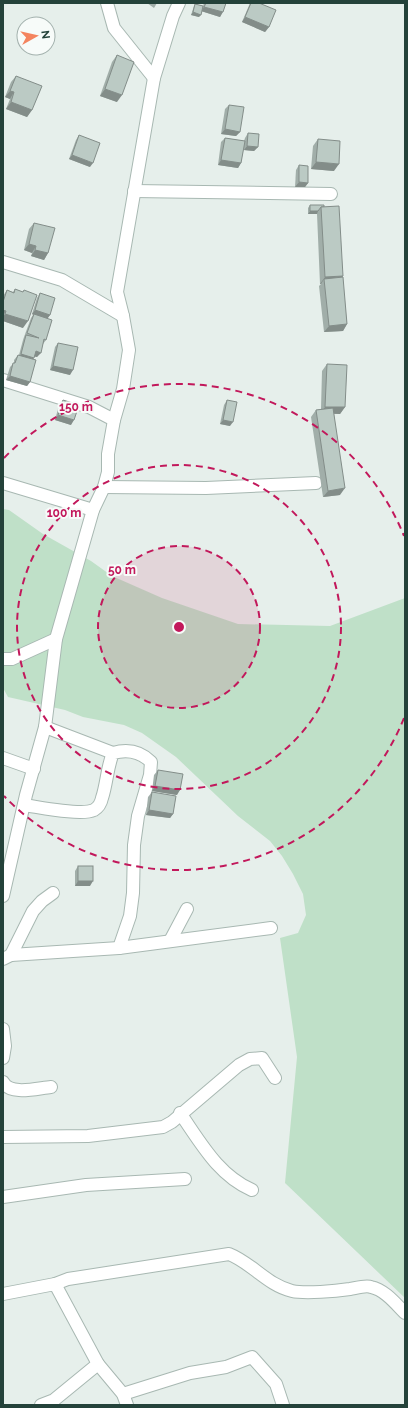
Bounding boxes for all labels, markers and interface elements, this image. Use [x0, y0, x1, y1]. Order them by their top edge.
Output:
north arrow [16, 16, 56, 56]
text: N [38, 30, 52, 40]
text: 150 m [59, 400, 93, 414]
text: 100 m [47, 506, 81, 520]
text: 50 m [108, 563, 136, 577]
centre of rings [172, 620, 186, 634]

